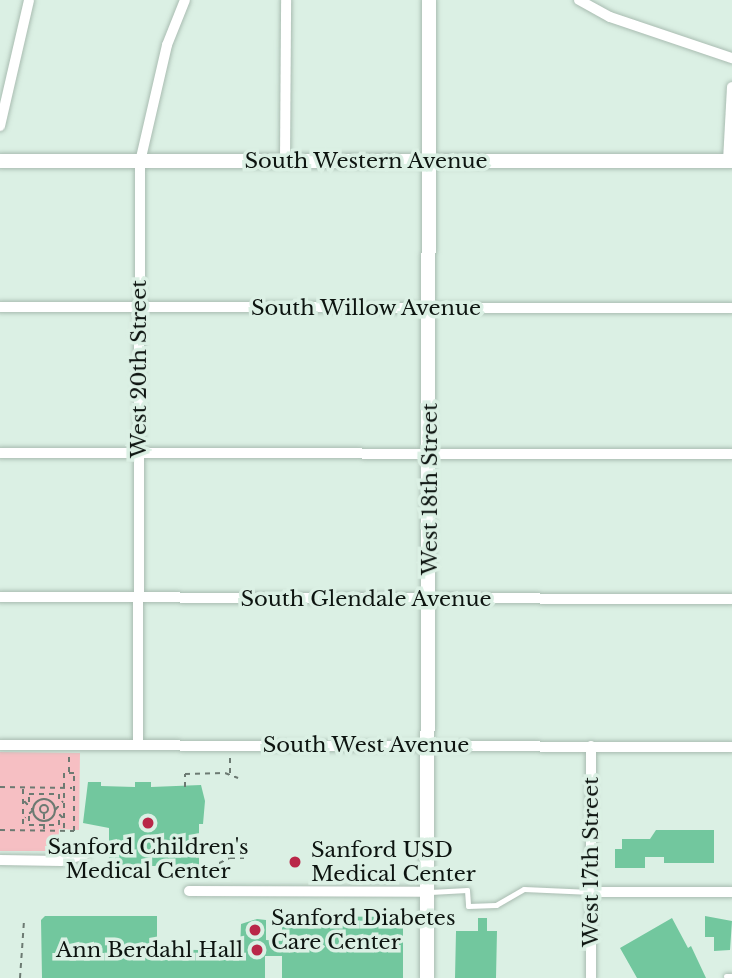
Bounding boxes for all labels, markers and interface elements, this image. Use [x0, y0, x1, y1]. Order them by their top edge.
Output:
street label: South Western Avenue [244, 148, 488, 174]
street label: West 20th Street [126, 280, 152, 458]
street label: South Willow Avenue [250, 295, 482, 321]
street label: West 18th Street [417, 403, 443, 575]
street label: South Glendale Avenue [240, 586, 492, 612]
street label: South West Avenue [262, 732, 470, 758]
street label: West 17th Street [578, 777, 604, 947]
marker: Sanford Children's Medical Center [140, 815, 156, 831]
place label: Sanford Children's Medical Center [48, 834, 248, 884]
place label: Sanford USD Medical Center [311, 837, 476, 887]
marker: Sanford USD Medical Center [285, 852, 305, 872]
place label: Sanford Diabetes Care Center [271, 905, 455, 955]
marker: Sanford Diabetes Care Center [245, 920, 265, 940]
place label: Ann Berdahl Hall [56, 937, 243, 963]
marker: Ann Berdahl Hall [249, 942, 265, 958]

